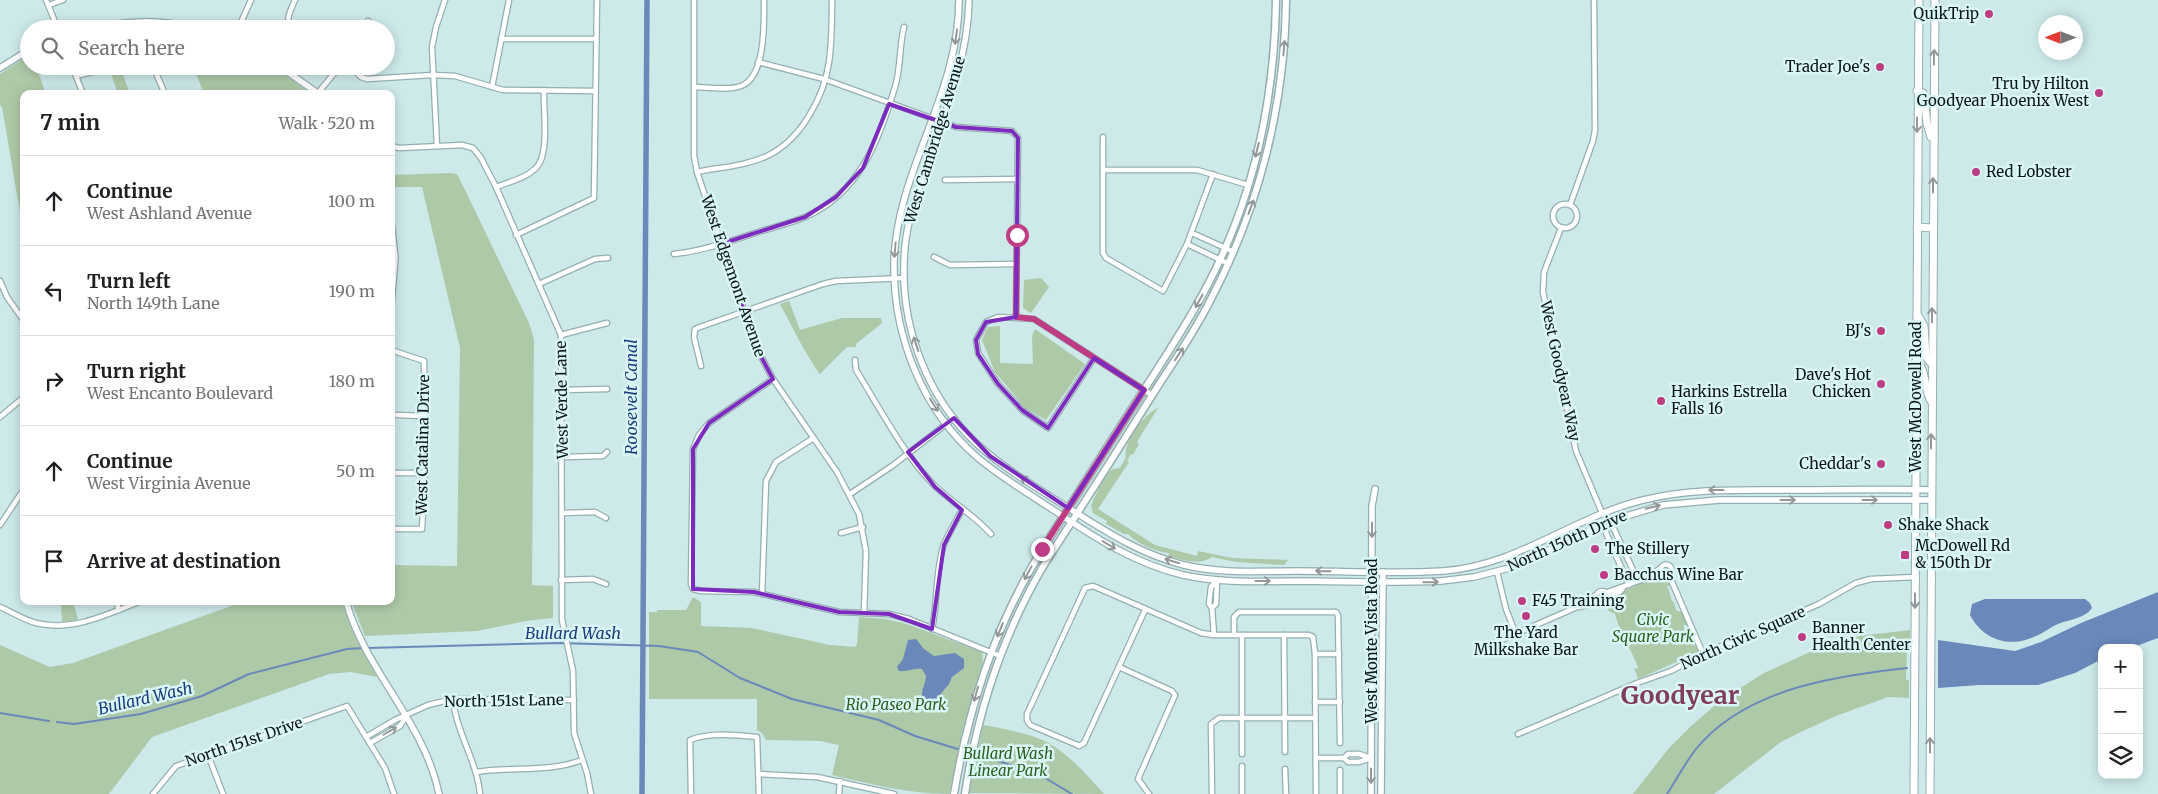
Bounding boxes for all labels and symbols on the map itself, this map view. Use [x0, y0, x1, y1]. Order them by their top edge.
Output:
place label: QuikTrip [1913, 4, 1979, 23]
marker: QuikTrip [1983, 8, 1995, 20]
north arrow [2038, 15, 2083, 60]
one-way arrow [951, 29, 961, 45]
one-way arrow [1279, 40, 1289, 56]
one-way arrow [1929, 49, 1939, 66]
street label: West Cambridge Avenue [900, 54, 969, 227]
place label: Trader Joe's [1785, 57, 1870, 76]
marker: Trader Joe's [1874, 61, 1886, 73]
place label: Tru by Hilton Goodyear Phoenix West [1917, 74, 2089, 110]
marker: Tru by Hilton Goodyear Phoenix West [2093, 87, 2105, 99]
one-way arrow [1912, 116, 1922, 133]
one-way arrow [1252, 142, 1261, 158]
place label: Red Lobster [1986, 162, 2072, 181]
marker: Red Lobster [1970, 166, 1982, 178]
one-way arrow [1928, 177, 1938, 194]
street label: West Edgemont Avenue [697, 192, 770, 359]
one-way arrow [1247, 200, 1256, 215]
route start [1006, 224, 1029, 247]
one-way arrow [890, 242, 900, 258]
one-way arrow [1193, 294, 1203, 308]
street label: West Goodyear Way [1536, 298, 1585, 443]
one-way arrow [1928, 307, 1937, 323]
place label: BJ's [1845, 321, 1871, 340]
street label: West McDowell Road [1906, 321, 1925, 474]
marker: BJ's [1875, 325, 1887, 337]
one-way arrow [910, 336, 920, 352]
water label: Roosevelt Canal [621, 339, 641, 455]
street label: West Verde Lane [551, 340, 572, 460]
one-way arrow [1174, 348, 1184, 362]
place label: Dave's Hot Chicken [1795, 365, 1871, 401]
street label: West Catalina Drive [412, 374, 433, 517]
marker: Dave's Hot Chicken [1875, 378, 1887, 390]
place label: Harkins Estrella Falls 16 [1671, 382, 1787, 418]
marker: Harkins Estrella Falls 16 [1655, 395, 1667, 407]
one-way arrow [929, 398, 939, 412]
one-way arrow [1927, 433, 1936, 449]
place label: Cheddar's [1799, 454, 1871, 473]
marker: Cheddar's [1875, 458, 1887, 470]
one-way arrow [1021, 476, 1035, 486]
one-way arrow [1709, 485, 1725, 495]
one-way arrow [1780, 495, 1796, 505]
one-way arrow [1862, 495, 1878, 505]
one-way arrow [1645, 502, 1661, 511]
street label: North 150th Drive [1504, 506, 1630, 575]
place label: Shake Shack [1898, 515, 1990, 534]
marker: Shake Shack [1882, 519, 1894, 531]
one-way arrow [1367, 522, 1377, 538]
place label: McDowell Rd & 150th Dr [1915, 536, 2010, 572]
route end [1031, 538, 1054, 561]
place label: The Stillery [1605, 539, 1689, 558]
one-way arrow [1101, 541, 1115, 551]
marker: The Stillery [1589, 543, 1601, 555]
marker: McDowell Rd & 150th Dr [1899, 549, 1911, 561]
one-way arrow [1164, 556, 1180, 566]
street label: West Monte Vista Road [1362, 558, 1381, 725]
one-way arrow [1023, 565, 1032, 580]
place label: Bacchus Wine Bar [1614, 565, 1744, 584]
one-way arrow [1316, 566, 1332, 576]
marker: Bacchus Wine Bar [1598, 569, 1610, 581]
one-way arrow [1254, 576, 1270, 586]
one-way arrow [1423, 577, 1439, 586]
place label: F45 Training [1532, 591, 1624, 610]
one-way arrow [1910, 592, 1920, 609]
marker: F45 Training [1516, 595, 1528, 607]
street label: North Civic Square [1678, 601, 1808, 674]
marker: The Yard Milkshake Bar [1520, 610, 1532, 622]
park label: Civic Square Park [1612, 610, 1695, 646]
place label: Banner Health Center [1812, 618, 1911, 654]
one-way arrow [995, 622, 1004, 637]
water label: Bullard Wash [525, 623, 621, 643]
place label: The Yard Milkshake Bar [1474, 623, 1579, 659]
marker: Banner Health Center [1796, 631, 1808, 643]
water label: Bullard Wash [96, 677, 194, 719]
district label: Goodyear [1621, 679, 1740, 711]
one-way arrow [971, 686, 981, 702]
street label: North 151st Lane [444, 690, 564, 711]
park label: Rio Paseo Park [846, 695, 947, 714]
street label: North 151st Drive [183, 712, 305, 771]
one-way arrow [382, 726, 396, 736]
one-way arrow [1925, 738, 1935, 754]
park label: Bullard Wash Linear Park [963, 744, 1053, 780]
one-way arrow [1366, 768, 1376, 784]

